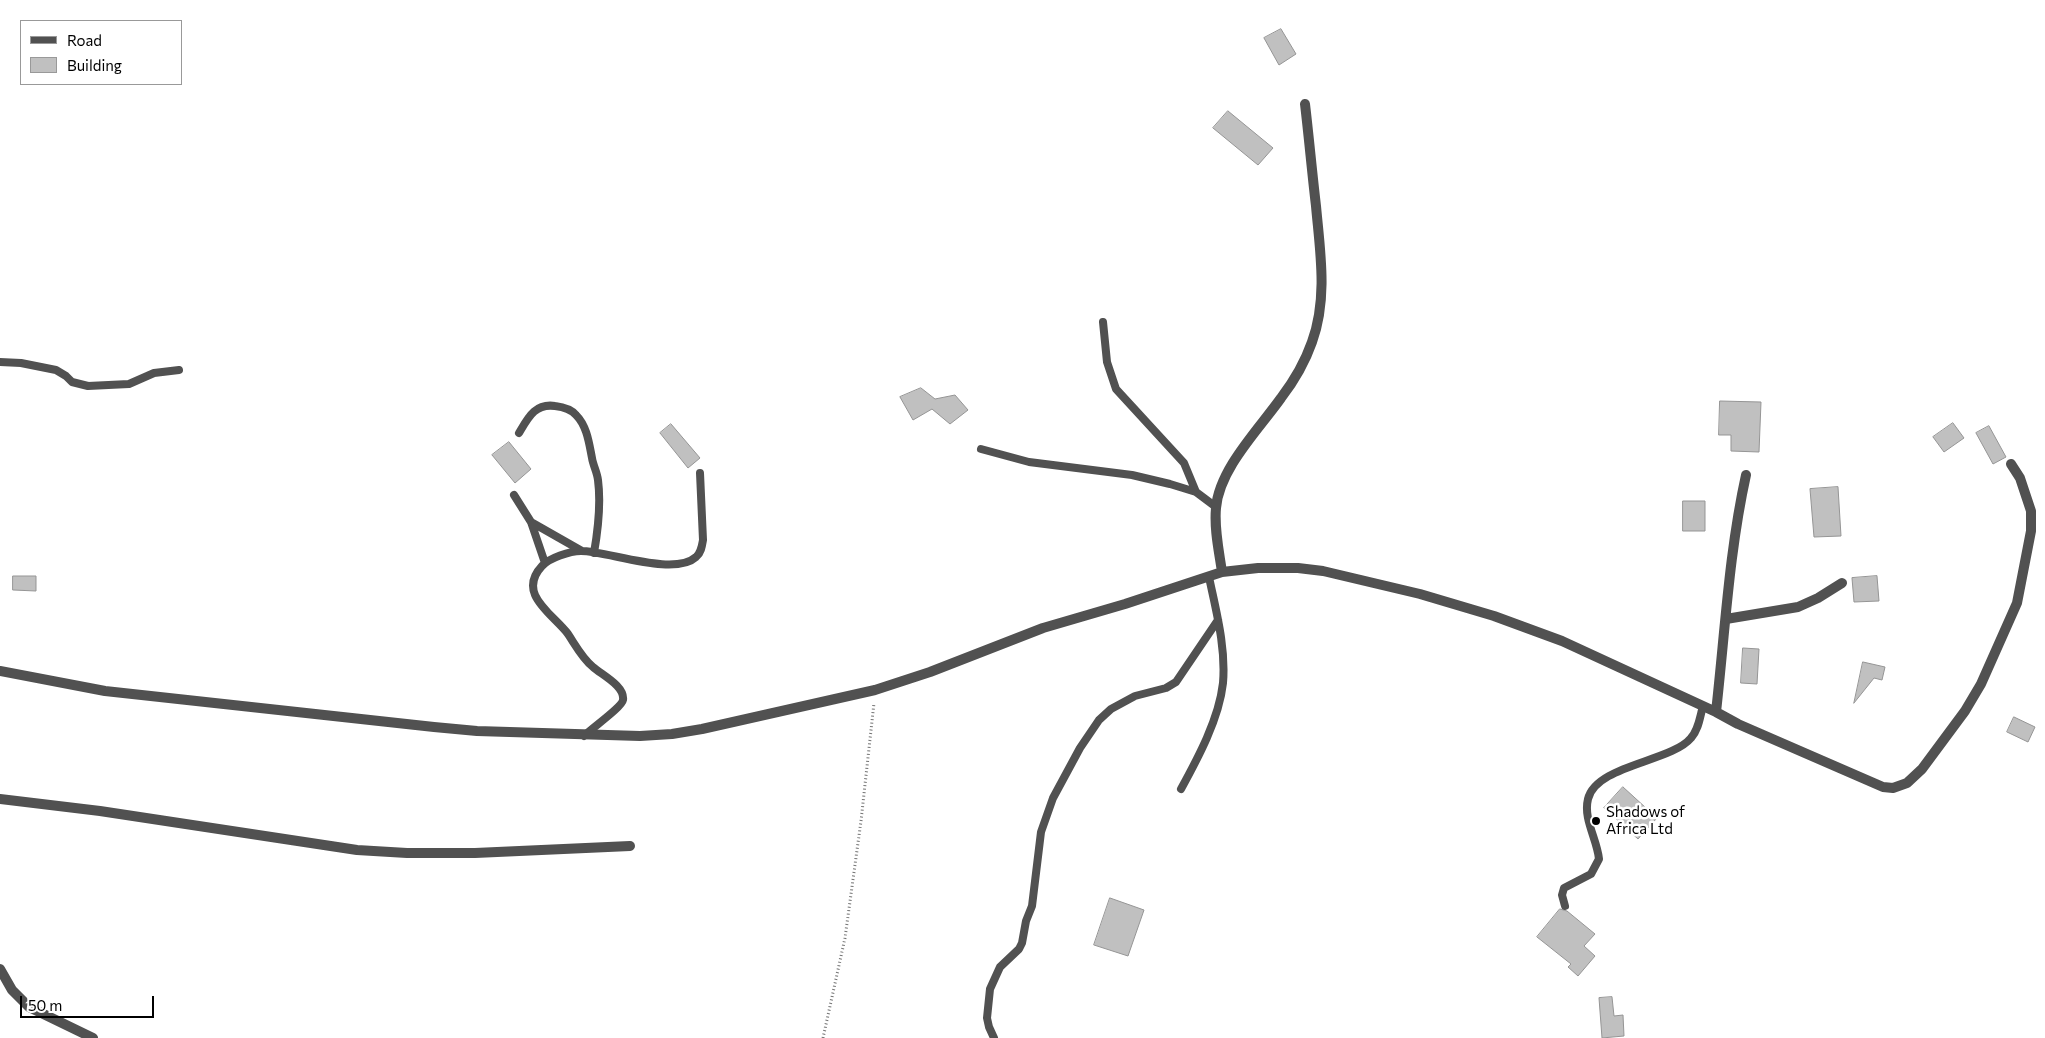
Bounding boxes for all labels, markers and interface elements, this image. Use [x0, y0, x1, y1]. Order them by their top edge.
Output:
legend [20, 20, 182, 85]
text: Road [67, 31, 102, 49]
text: Building [67, 56, 122, 74]
place label: Shadows of Africa Ltd [1606, 803, 1685, 838]
marker: Shadows of Africa Ltd [1590, 815, 1602, 827]
scale bar [22, 986, 156, 1018]
text: 50 m [28, 996, 62, 1014]

